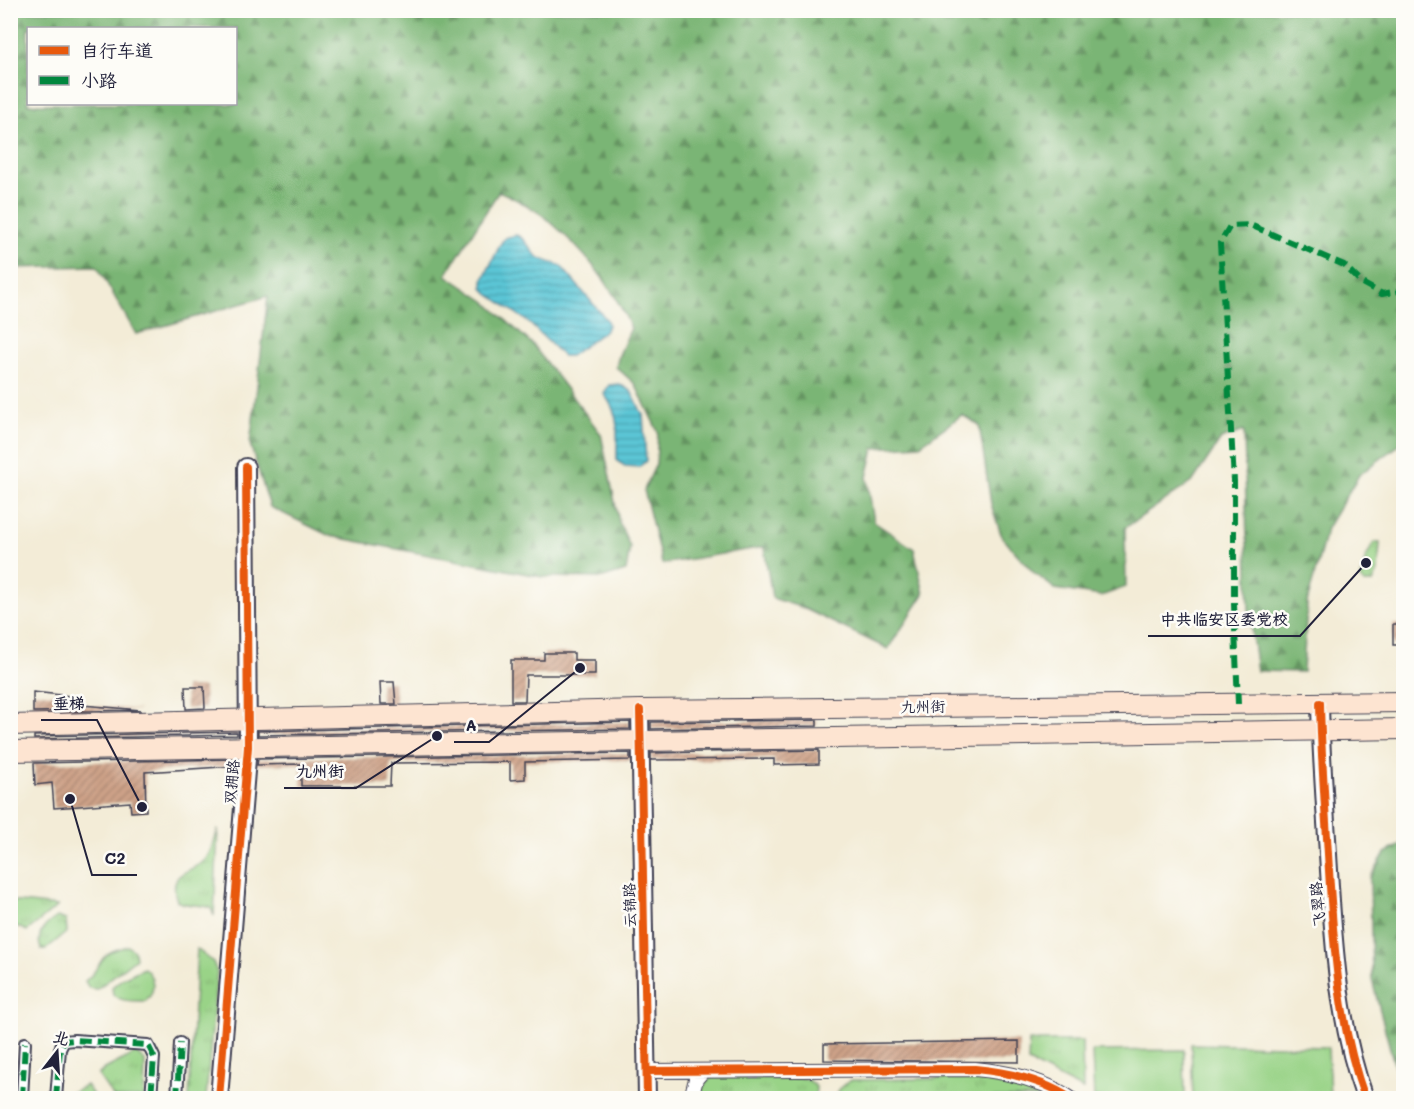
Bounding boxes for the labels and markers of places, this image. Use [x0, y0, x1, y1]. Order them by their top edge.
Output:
callout: 中共临安区委党校 [1148, 602, 1300, 636]
callout: 垂梯 [41, 686, 97, 720]
callout: A [454, 708, 489, 742]
callout: 九州街 [284, 754, 356, 788]
callout: C2 [92, 841, 137, 875]

